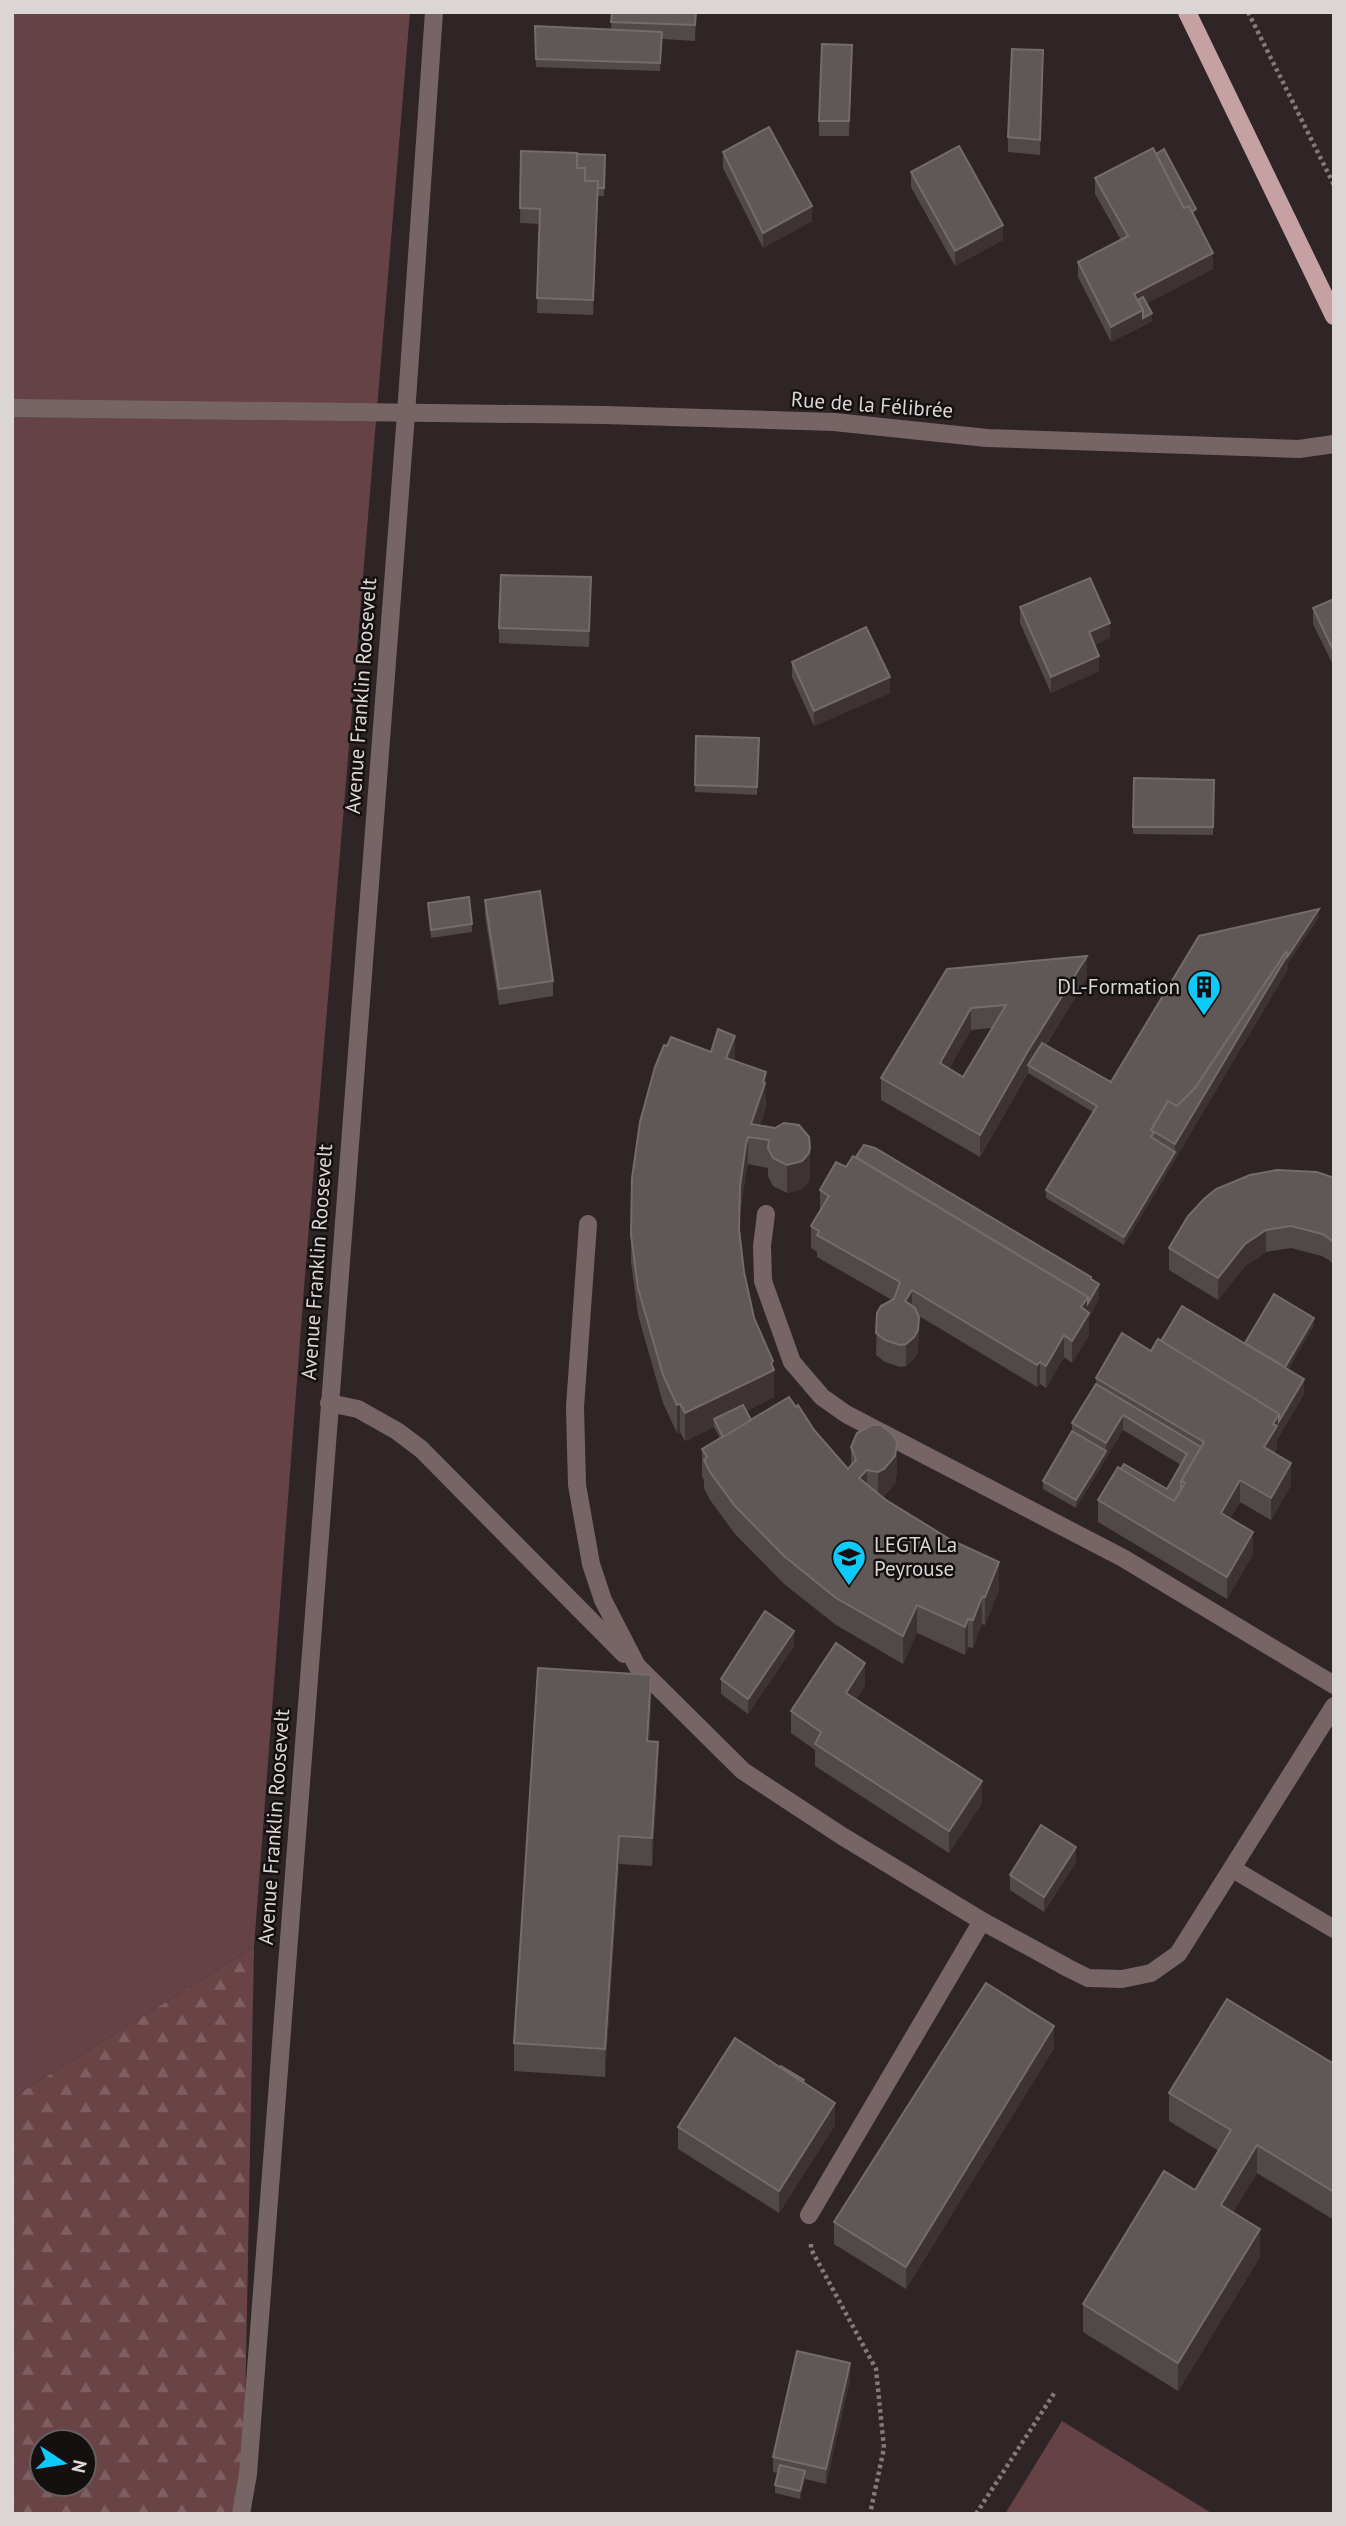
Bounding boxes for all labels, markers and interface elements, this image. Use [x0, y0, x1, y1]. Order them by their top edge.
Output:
street label: Rue de la Félibrée [790, 385, 954, 424]
street label: Avenue Franklin Roosevelt [339, 577, 382, 815]
building icon: DL-Formation [1185, 968, 1223, 1017]
place label: DL-Formation [1057, 973, 1180, 1000]
street label: Avenue Franklin Roosevelt [295, 1143, 338, 1381]
place label: LEGTA La Peyrouse [874, 1531, 957, 1582]
school or university icon: LEGTA La Peyrouse [830, 1538, 868, 1587]
street label: Avenue Franklin Roosevelt [252, 1708, 295, 1946]
north arrow [28, 2428, 98, 2498]
text: N [67, 2458, 93, 2475]

